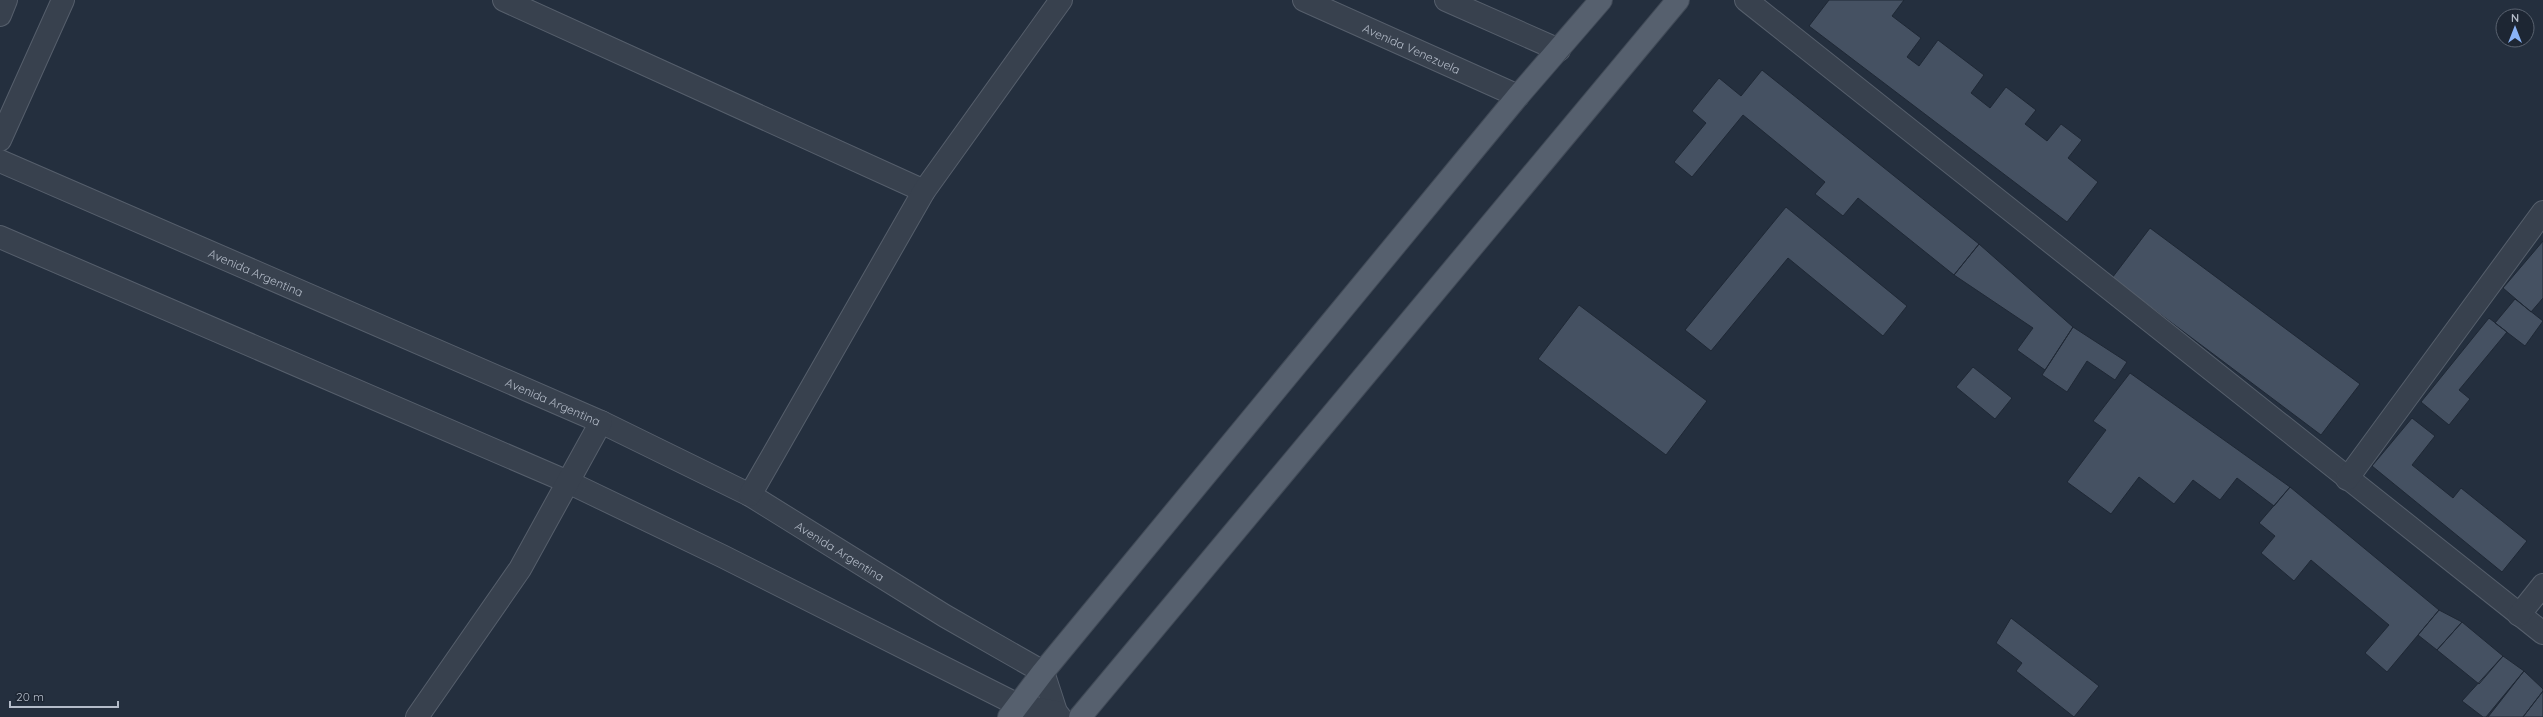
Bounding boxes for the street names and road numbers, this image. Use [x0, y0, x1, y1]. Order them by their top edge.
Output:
street label: Avenida Venezuela [1360, 20, 1463, 77]
street label: Avenida Argentina [206, 245, 306, 299]
street label: Avenida Argentina [503, 374, 603, 428]
street label: Avenida Argentina [793, 518, 887, 584]

